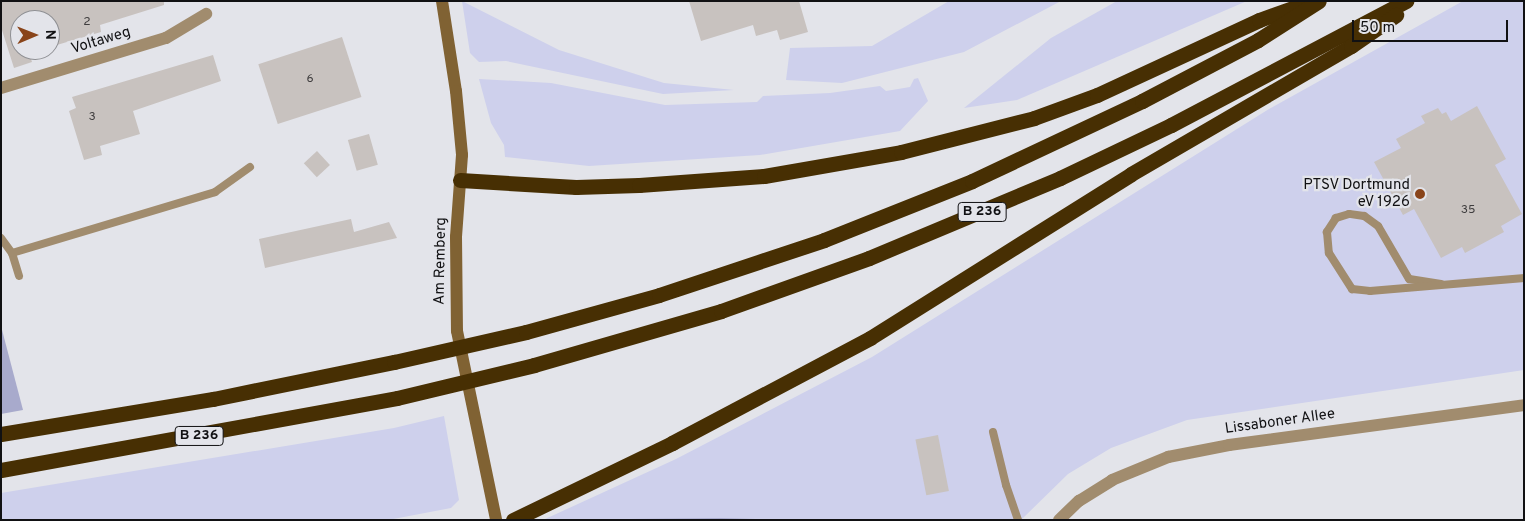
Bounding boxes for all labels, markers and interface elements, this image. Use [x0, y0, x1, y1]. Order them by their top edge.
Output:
north arrow [10, 10, 60, 60]
scale bar [1355, 10, 1511, 42]
house number: 2 [83, 16, 91, 30]
text: 50 m [1360, 19, 1395, 38]
street label: Voltaweg [69, 23, 133, 59]
text: N [41, 30, 58, 40]
house number: 6 [306, 73, 314, 87]
house number: 3 [88, 111, 96, 125]
place label: PTSV Dortmund eV 1926 [1303, 176, 1410, 211]
marker: PTSV Dortmund eV 1926 [1414, 188, 1426, 200]
road number: B 236 [957, 200, 1007, 223]
house number: 35 [1461, 204, 1475, 218]
street label: Am Remberg [431, 217, 451, 305]
street label: Lissaboner Allee [1223, 405, 1337, 439]
road number: B 236 [174, 424, 224, 448]

